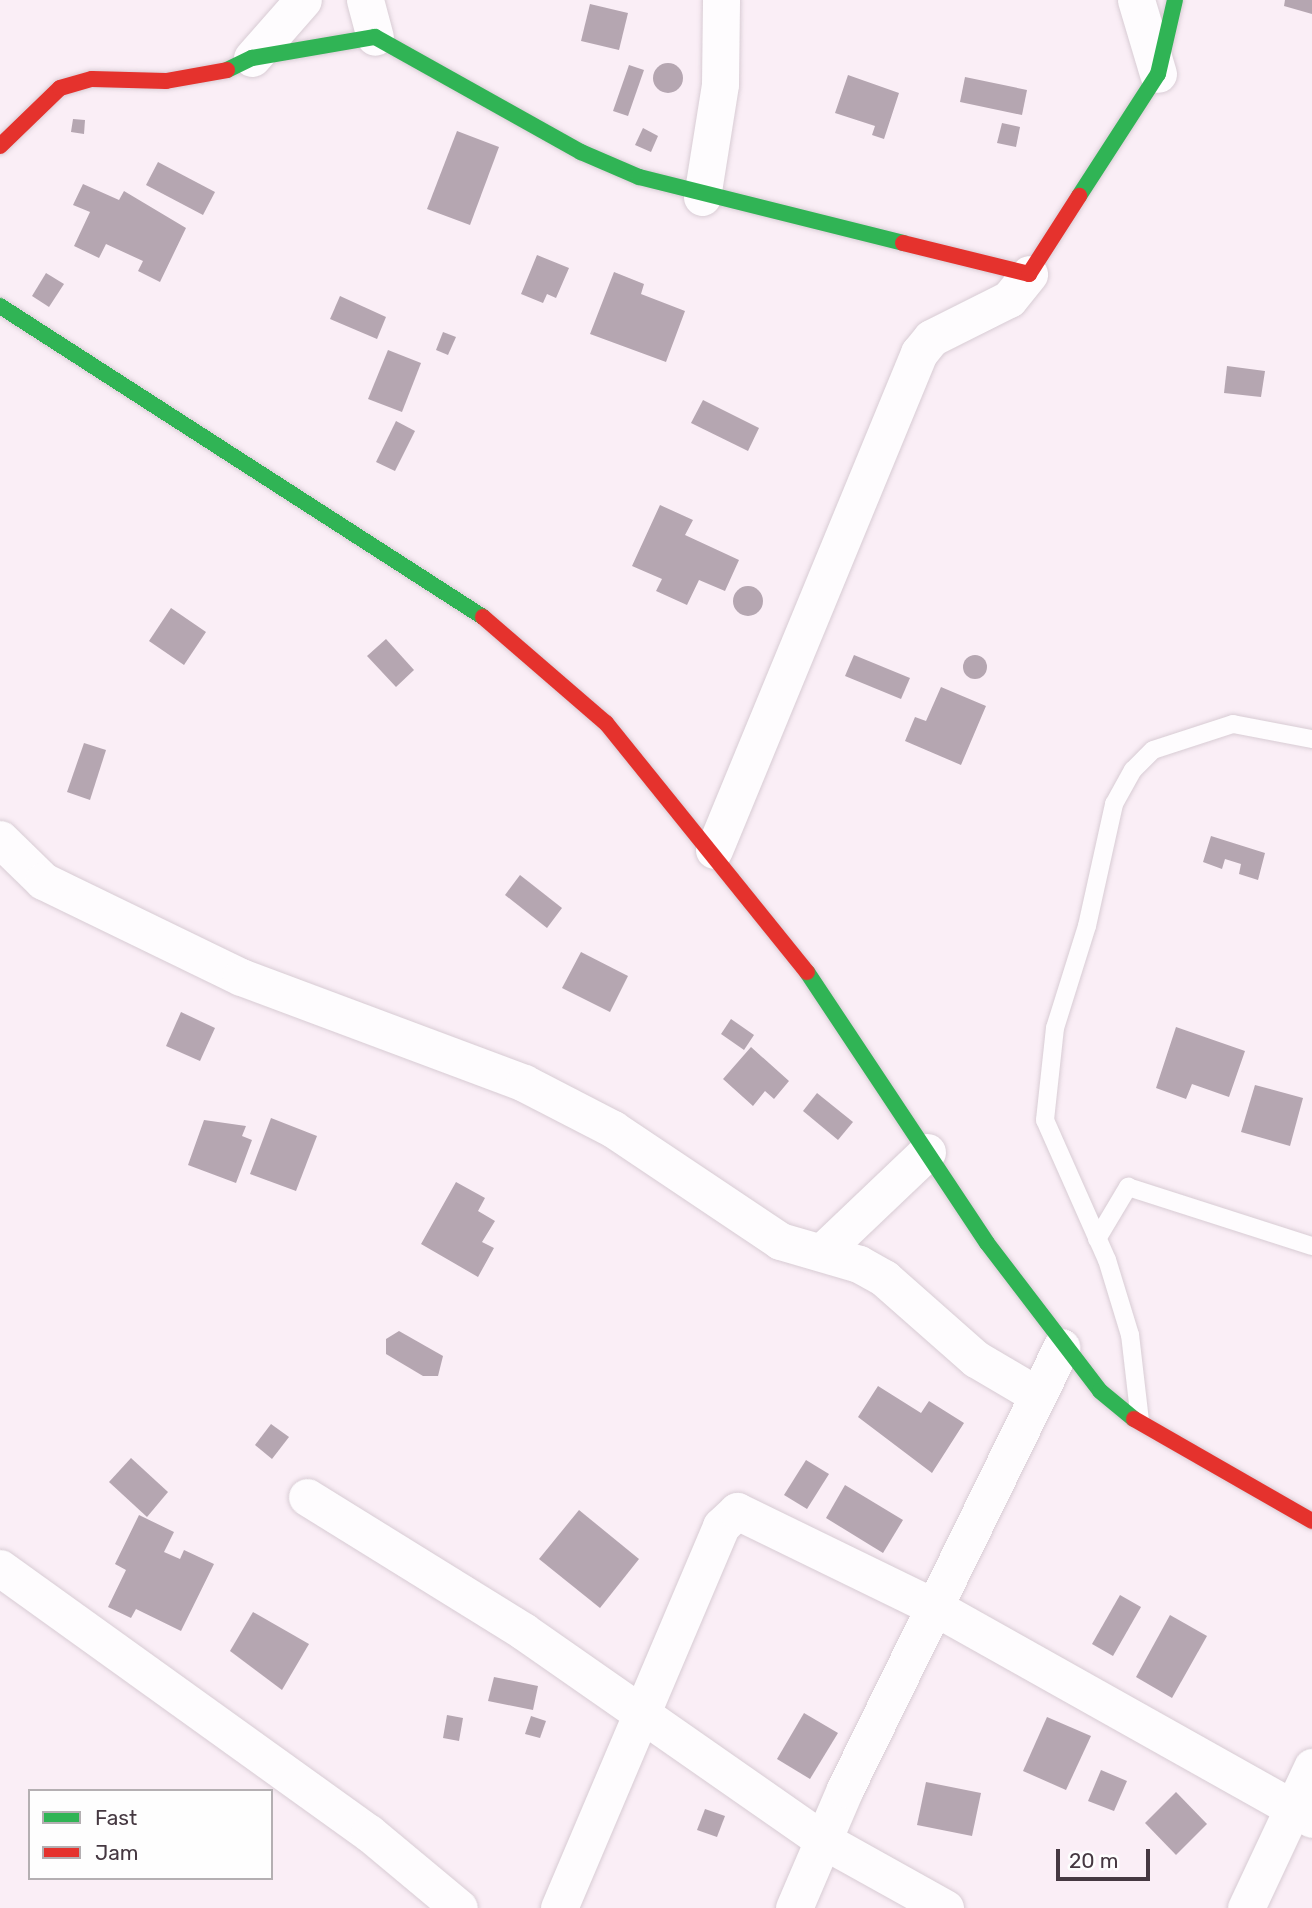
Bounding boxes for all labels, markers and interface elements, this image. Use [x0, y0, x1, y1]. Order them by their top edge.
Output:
legend [28, 1789, 273, 1880]
text: Fast [95, 1805, 137, 1830]
scale bar [1060, 1834, 1154, 1878]
text: Jam [95, 1840, 139, 1865]
text: 20 m [1069, 1848, 1118, 1873]

